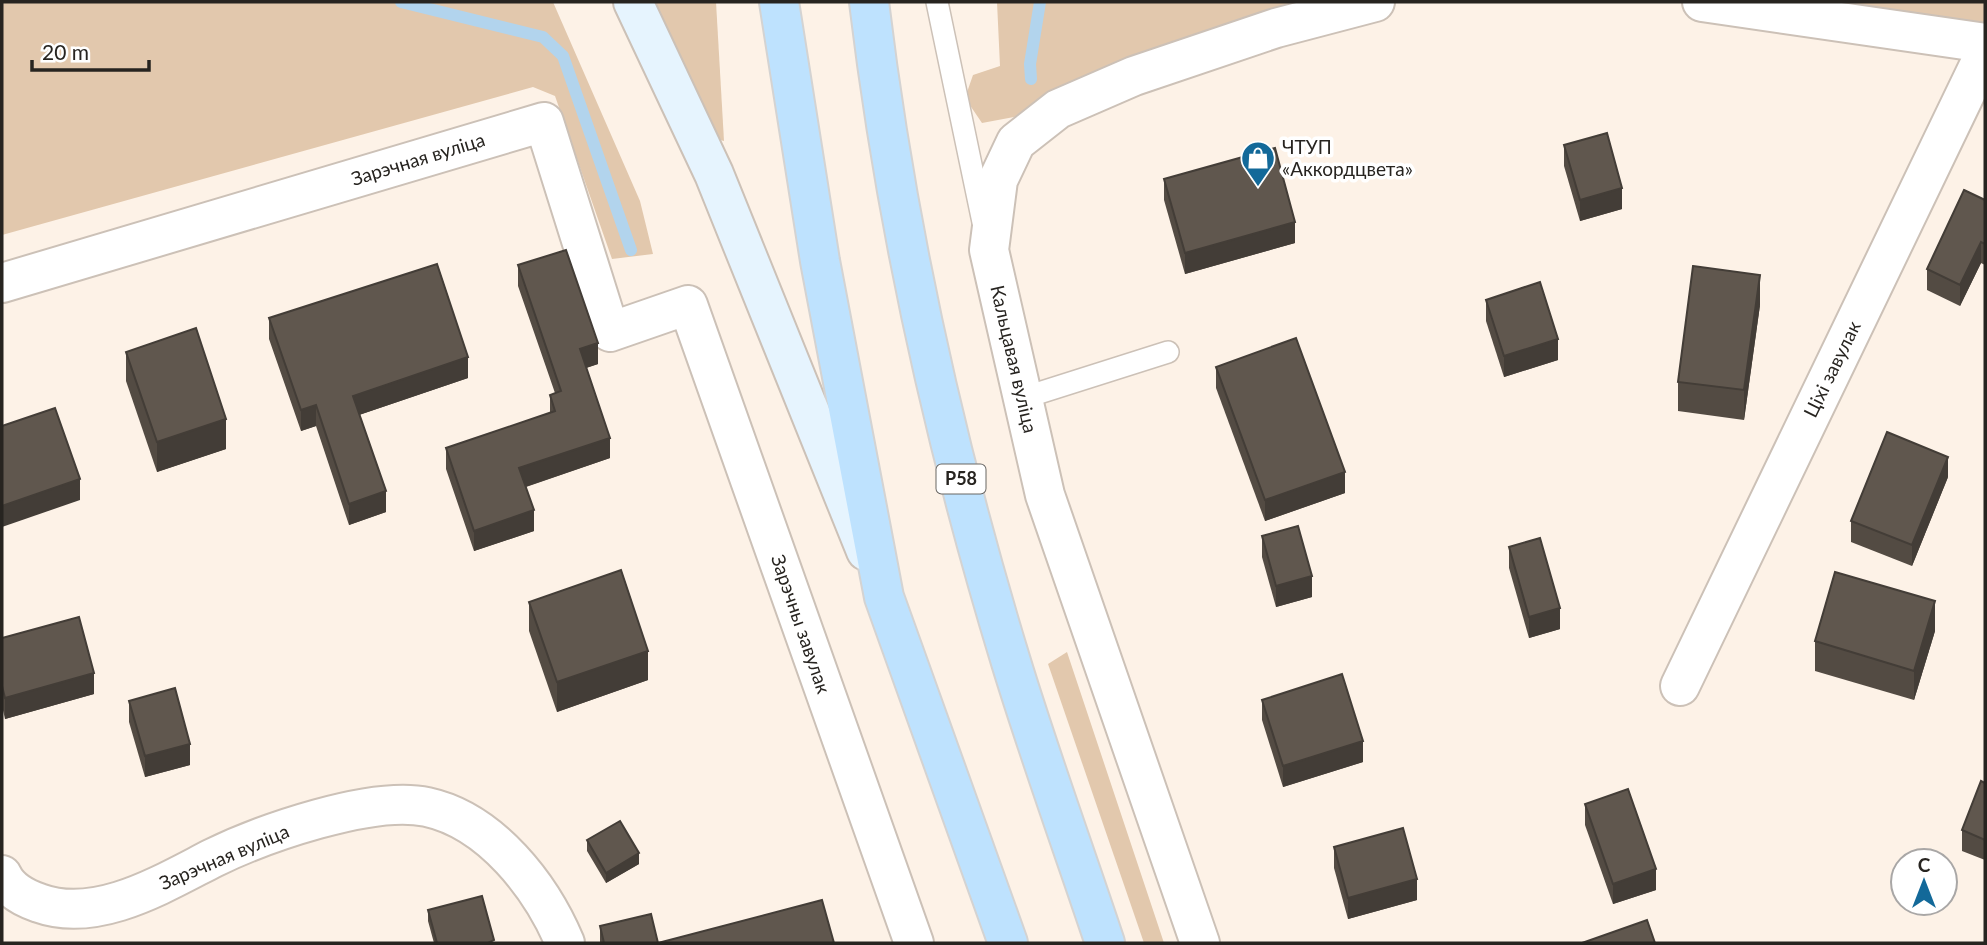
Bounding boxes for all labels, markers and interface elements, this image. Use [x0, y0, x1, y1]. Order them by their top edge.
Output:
scale bar [32, 28, 149, 72]
text: 20 m [42, 39, 89, 64]
street label: Зарэчная вуліца [348, 127, 488, 190]
place label: ЧТУП «Аккордцвета» [1282, 135, 1413, 180]
shop icon: ЧТУП «Аккордцвета» [1239, 139, 1277, 188]
street label: Кальцавая вуліца [986, 283, 1043, 435]
street label: Ціхі завулак [1798, 317, 1865, 421]
road number: Р58 [936, 464, 986, 494]
street label: Зарэчны завулак [767, 551, 836, 696]
street label: Зарэчная вуліца [155, 819, 292, 894]
north arrow [1889, 847, 1959, 917]
text: С [1918, 853, 1931, 876]

